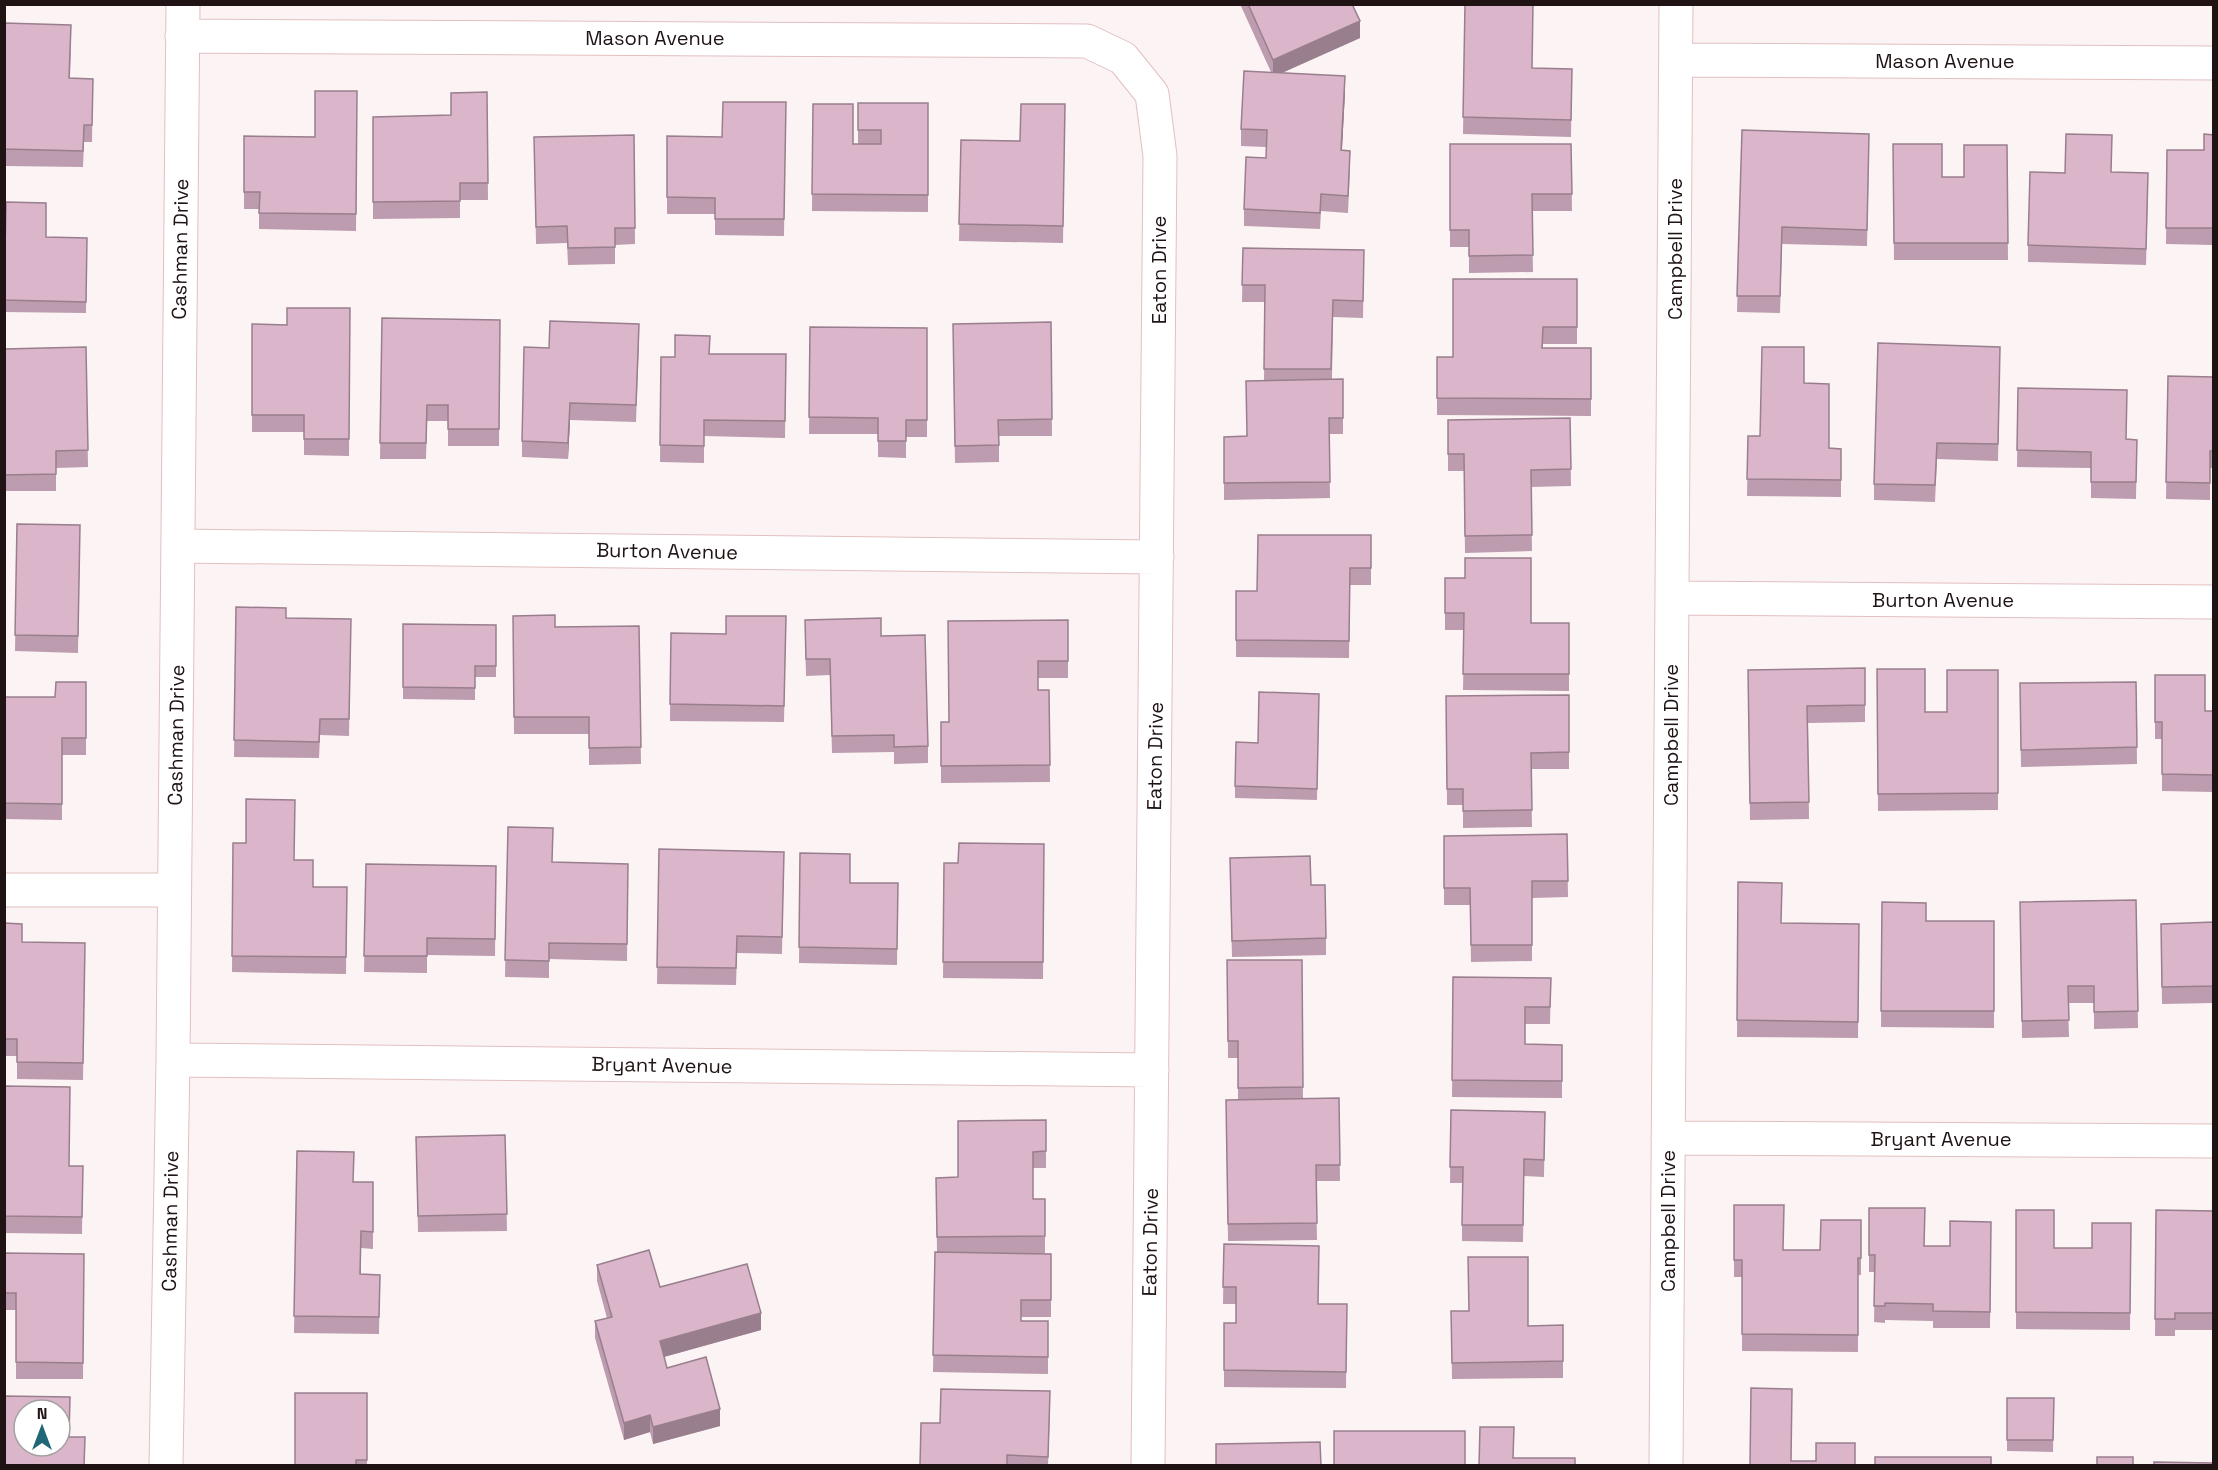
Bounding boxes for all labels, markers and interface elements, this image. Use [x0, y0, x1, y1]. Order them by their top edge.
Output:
street label: Mason Avenue [585, 25, 725, 51]
street label: Mason Avenue [1875, 48, 2015, 74]
street label: Cashman Drive [166, 178, 194, 320]
street label: Campbell Drive [1662, 178, 1688, 320]
street label: Eaton Drive [1146, 216, 1172, 324]
street label: Burton Avenue [596, 537, 738, 565]
street label: Burton Avenue [1872, 587, 2014, 613]
street label: Cashman Drive [162, 664, 190, 806]
street label: Campbell Drive [1658, 664, 1684, 806]
street label: Eaton Drive [1141, 701, 1169, 811]
street label: Bryant Avenue [591, 1051, 733, 1079]
street label: Bryant Avenue [1870, 1126, 2012, 1152]
street label: Cashman Drive [156, 1150, 184, 1292]
street label: Campbell Drive [1655, 1150, 1681, 1292]
street label: Eaton Drive [1136, 1187, 1164, 1297]
north arrow [12, 1398, 72, 1458]
text: N [37, 1403, 47, 1424]

